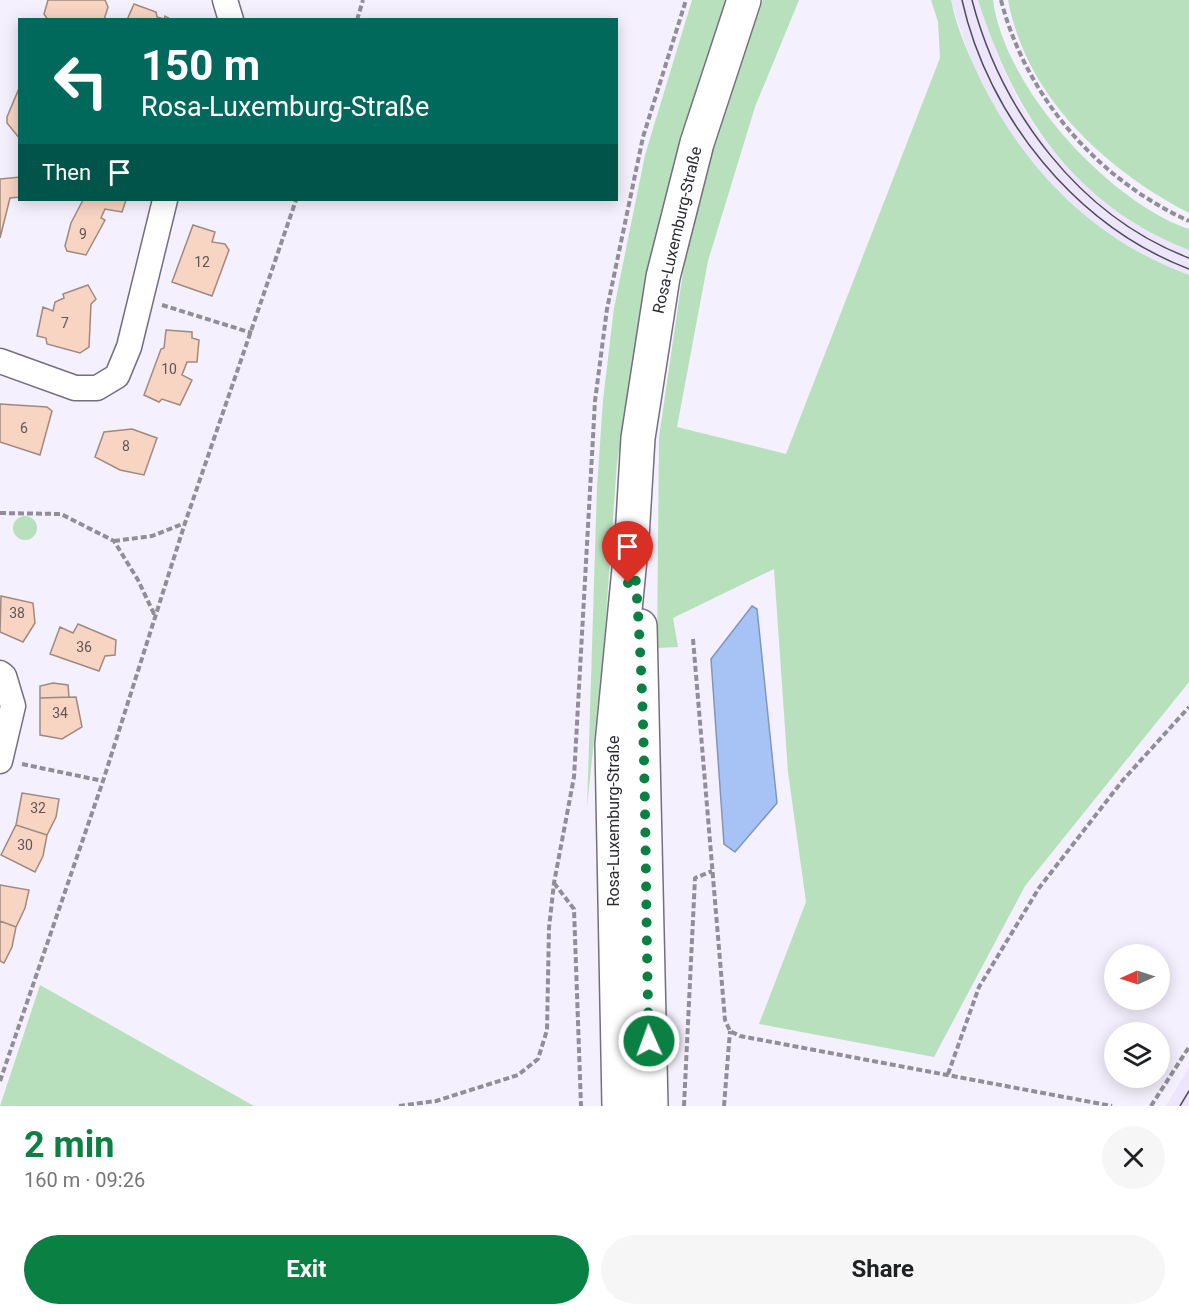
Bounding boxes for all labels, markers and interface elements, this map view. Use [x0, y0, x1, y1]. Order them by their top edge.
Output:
text: 150 m [141, 41, 260, 90]
icon: left [42, 42, 120, 120]
text: Rosa-Luxemburg-Straße [141, 91, 429, 123]
street label: Rosa-Luxemburg-Straße [649, 145, 705, 315]
icon: arrive [103, 156, 136, 189]
text: Then [42, 160, 91, 185]
house number: 9 [79, 226, 87, 242]
house number: 12 [194, 254, 210, 270]
house number: 7 [61, 315, 69, 331]
house number: 10 [161, 361, 177, 377]
house number: 6 [20, 420, 28, 436]
house number: 8 [122, 438, 130, 454]
pin [602, 521, 653, 583]
icon: arrive [611, 530, 644, 563]
house number: 38 [9, 605, 25, 621]
house number: 36 [76, 639, 92, 655]
house number: 34 [52, 705, 68, 721]
street label: Rosa-Luxemburg-Straße [604, 736, 623, 906]
house number: 32 [30, 800, 46, 816]
house number: 30 [17, 837, 33, 853]
north arrow [1104, 944, 1170, 1010]
map controls [1104, 944, 1170, 1088]
position arrow [617, 1009, 681, 1073]
button: layers [1104, 1022, 1170, 1088]
text: 2 min [24, 1124, 115, 1166]
button: close [1102, 1126, 1165, 1189]
text: 160 m · 09:26 [24, 1168, 145, 1192]
button: Exit [24, 1235, 589, 1304]
button: Share [601, 1235, 1165, 1304]

